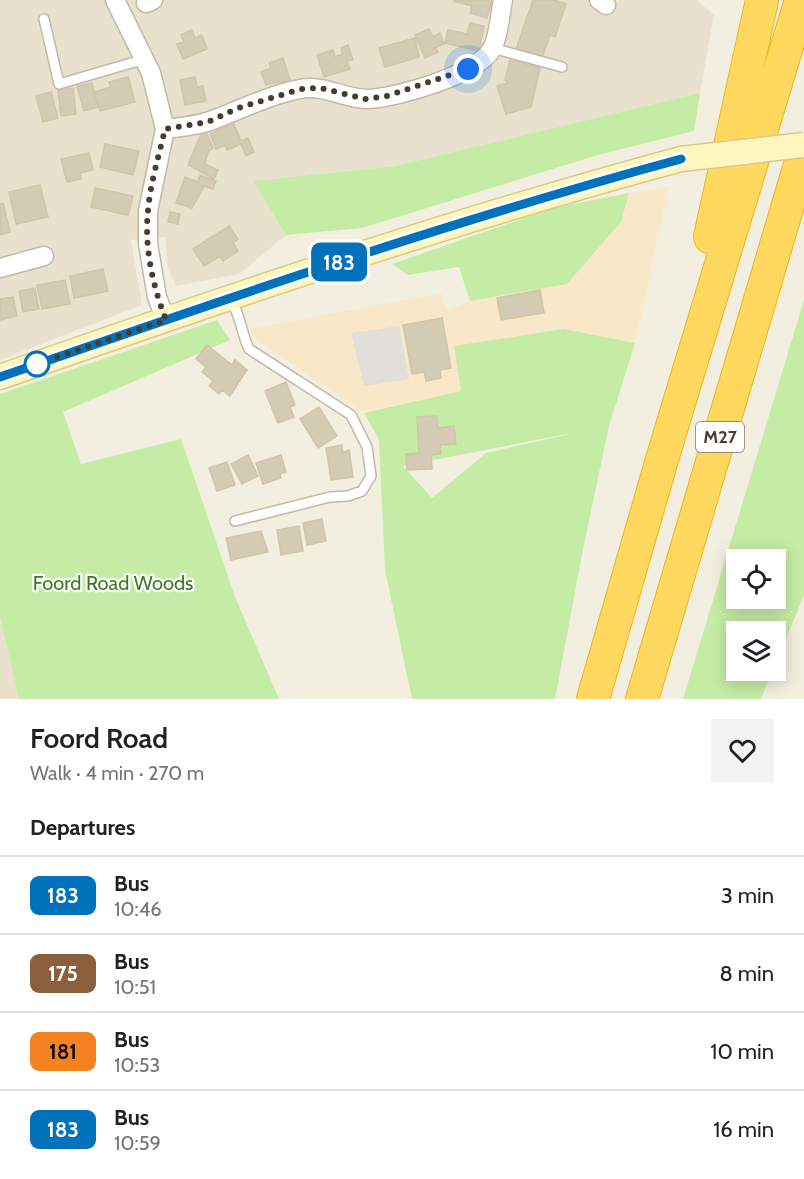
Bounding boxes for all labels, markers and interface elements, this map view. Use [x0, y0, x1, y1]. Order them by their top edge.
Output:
your location [453, 54, 483, 84]
line badge: 183 [304, 242, 374, 282]
text: 183 [323, 250, 355, 275]
unlabelled marker [24, 351, 50, 377]
road number: M27 [696, 422, 744, 452]
map controls [726, 549, 786, 681]
button: locate [726, 549, 786, 609]
park label: Foord Road Woods [33, 571, 193, 595]
button: layers [726, 621, 786, 681]
button: heart [711, 719, 774, 782]
text: Foord Road [30, 721, 168, 755]
text: Walk · 4 min · 270 m [30, 761, 204, 785]
text: Departures [30, 814, 135, 841]
text: Bus [114, 870, 149, 897]
text: 3 min [721, 882, 774, 909]
text: 183 [47, 883, 79, 908]
text: 10:46 [114, 897, 162, 921]
text: Bus [114, 948, 149, 975]
text: 8 min [719, 960, 774, 987]
text: 175 [48, 961, 78, 986]
text: 10:51 [114, 975, 156, 999]
text: Bus [114, 1026, 149, 1053]
text: 10 min [710, 1038, 774, 1065]
text: 181 [49, 1039, 77, 1064]
text: 10:53 [114, 1053, 160, 1077]
text: Bus [114, 1104, 149, 1131]
text: 16 min [713, 1116, 774, 1143]
text: 183 [47, 1117, 79, 1142]
text: 10:59 [114, 1131, 161, 1155]

